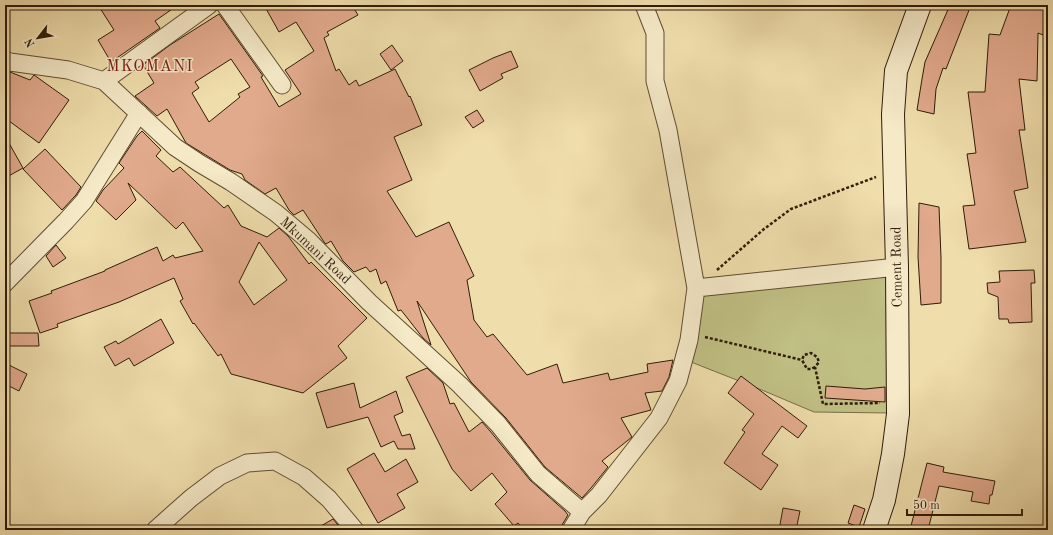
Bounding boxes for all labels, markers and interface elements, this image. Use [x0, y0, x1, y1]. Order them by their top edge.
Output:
north arrow [18, 18, 58, 58]
text: N [24, 35, 38, 49]
district label: MKOMANI [106, 59, 194, 75]
street label: Mkumani Road [277, 215, 353, 287]
street label: Cement Road [889, 226, 905, 308]
scale bar [907, 491, 1022, 517]
text: 50 m [913, 499, 940, 512]

